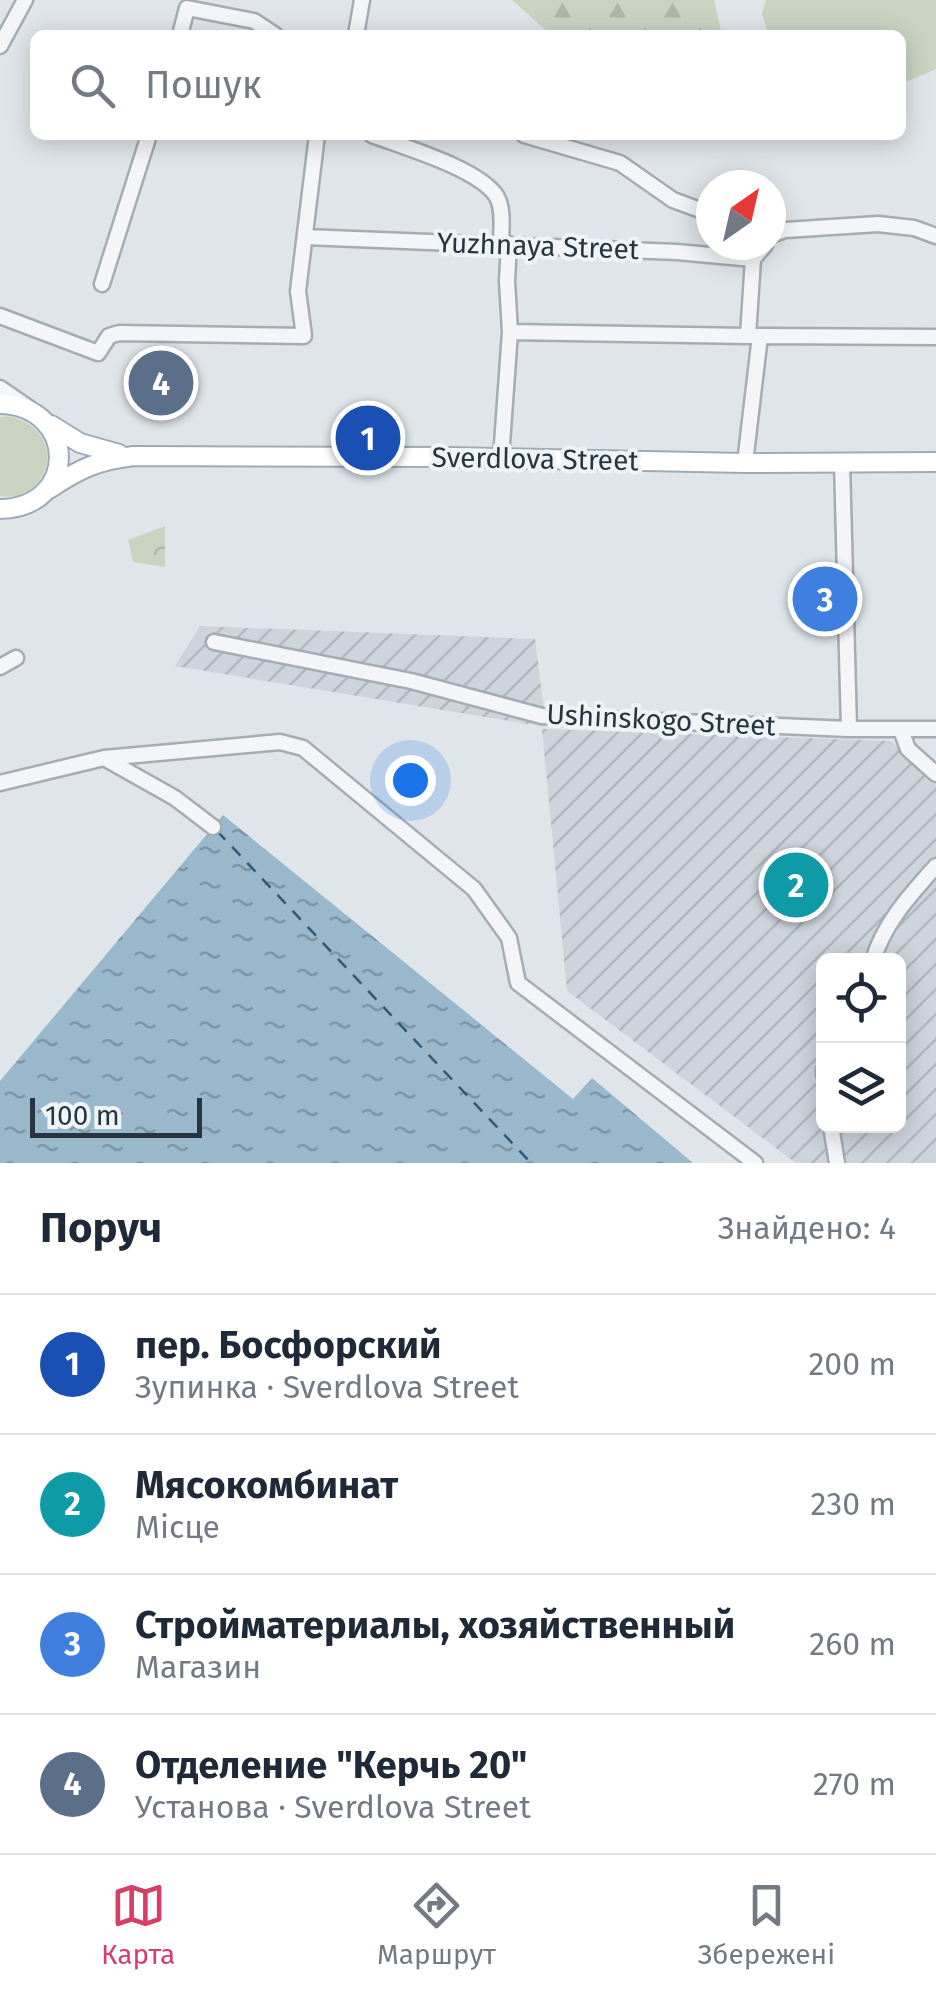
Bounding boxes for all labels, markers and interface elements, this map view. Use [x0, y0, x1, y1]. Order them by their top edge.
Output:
search box [30, 30, 906, 140]
icon: search [65, 58, 120, 113]
text: Пошук [145, 62, 262, 108]
north arrow [696, 170, 786, 260]
street label: Yuzhnaya Street [436, 226, 640, 266]
pin: 4 [128, 346, 194, 420]
pin: 1 [336, 400, 400, 476]
street label: Sverdlova Street [431, 441, 640, 477]
pin: 3 [792, 562, 858, 636]
street label: Ushinskogo Street [546, 698, 777, 743]
your location [385, 755, 436, 806]
pin: 2 [764, 848, 828, 922]
map controls [816, 953, 906, 1133]
button: locate [816, 953, 906, 1043]
button: layers [816, 1043, 906, 1133]
scale bar [30, 1093, 202, 1138]
text: 100 m [45, 1099, 120, 1132]
text: Поруч [40, 1203, 162, 1253]
text: Знайдено: 4 [718, 1209, 896, 1247]
text: пер. Босфорский [135, 1322, 442, 1368]
text: 1 [65, 1345, 80, 1383]
text: 200 m [809, 1345, 896, 1383]
text: Зупинка · Sverdlova Street [135, 1368, 519, 1406]
text: Мясокомбинат [135, 1462, 398, 1508]
text: 2 [64, 1485, 81, 1523]
text: 230 m [811, 1485, 896, 1523]
text: Місце [135, 1508, 220, 1546]
text: Стройматериалы, хозяйственный [135, 1602, 735, 1648]
text: 3 [64, 1625, 81, 1663]
text: 260 m [809, 1625, 896, 1663]
text: Магазин [135, 1648, 261, 1686]
text: Отделение "Керчь 20" [135, 1742, 527, 1788]
text: 4 [63, 1765, 82, 1803]
text: 270 m [813, 1765, 896, 1803]
text: Установа · Sverdlova Street [135, 1788, 531, 1826]
tab: Карта [101, 1878, 175, 1971]
tab: Маршрут [377, 1878, 496, 1971]
tab: Збережені [698, 1878, 835, 1971]

